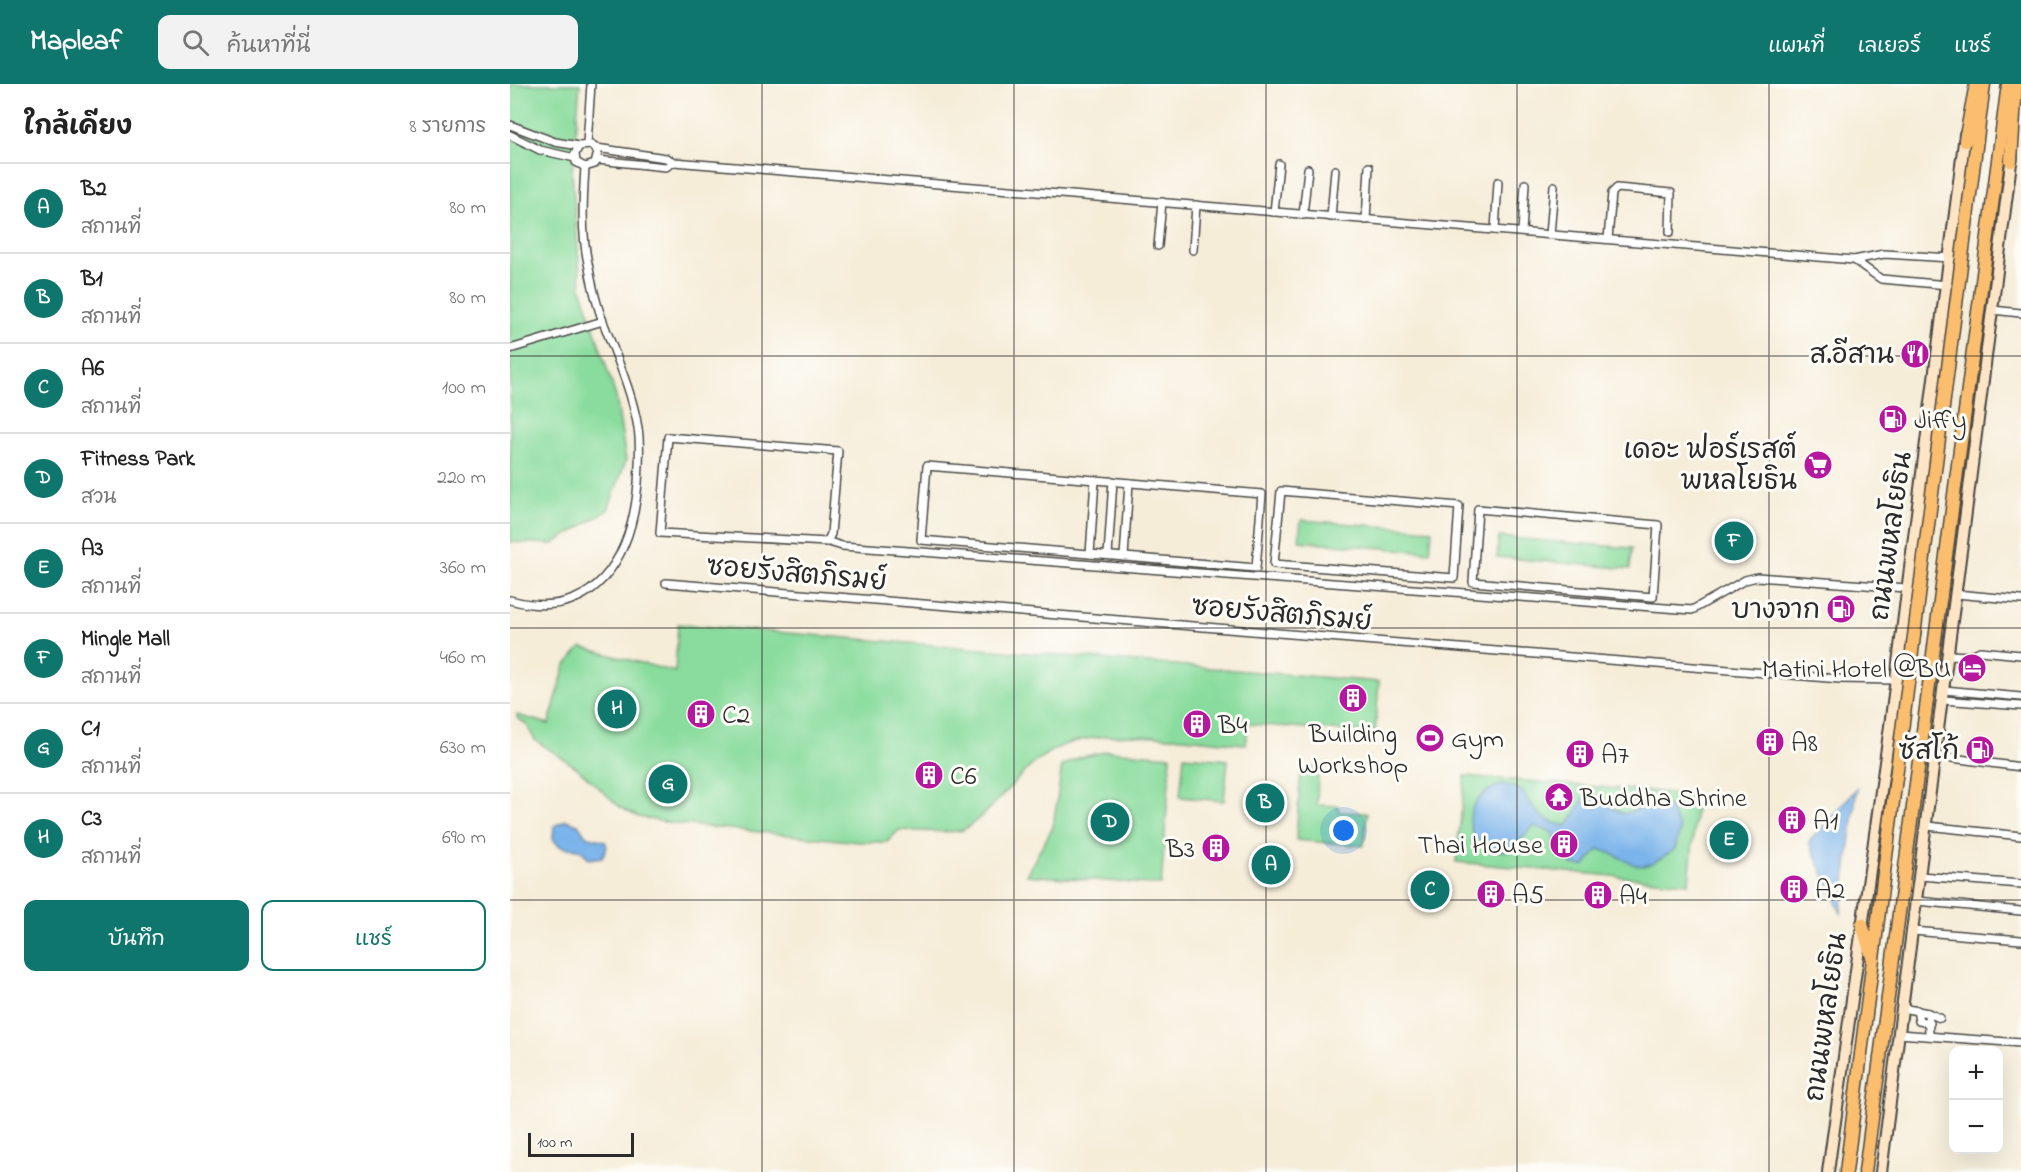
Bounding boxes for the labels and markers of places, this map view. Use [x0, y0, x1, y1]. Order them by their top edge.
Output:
place label: ส.อีสาน [1810, 337, 1894, 376]
restaurant icon: ส.อีสาน [1899, 338, 1931, 370]
place label: Jiffy [1914, 402, 1966, 441]
fuel station icon: Jiffy [1877, 403, 1909, 435]
place label: เดอะ ฟอร์เรสต์ พหลโยธิน [1624, 431, 1797, 502]
supermarket icon: เดอะ ฟอร์เรสต์ พหลโยธิน [1802, 449, 1834, 481]
pin: F [1714, 518, 1754, 564]
place label: บางจาก [1731, 592, 1820, 631]
fuel station icon: บางจาก [1825, 593, 1857, 625]
place label: Matini Hotel @BU [1762, 651, 1951, 690]
hotel icon: Matini Hotel @BU [1956, 652, 1988, 684]
building icon: Building Workshop [1337, 682, 1369, 714]
pin: H [598, 686, 636, 732]
place label: C2 [722, 697, 750, 736]
building icon: C2 [685, 698, 717, 730]
place label: B4 [1217, 707, 1247, 746]
building icon: B4 [1181, 708, 1213, 740]
place label: Building Workshop [1298, 716, 1408, 786]
place label: Gym [1451, 721, 1504, 760]
sports icon: Gym [1414, 722, 1446, 754]
place label: A8 [1791, 725, 1818, 764]
building icon: A8 [1754, 726, 1786, 758]
place label: ซัสโก้ [1898, 732, 1959, 772]
fuel station icon: ซัสโก้ [1964, 734, 1996, 766]
place label: A7 [1601, 737, 1629, 776]
building icon: A7 [1564, 738, 1596, 770]
place label: C6 [950, 758, 977, 797]
building icon: C6 [913, 759, 945, 791]
pin: G [648, 762, 688, 806]
pin: B [1246, 780, 1284, 826]
place label: Buddha Shrine [1579, 780, 1748, 819]
temple icon: Buddha Shrine [1543, 781, 1575, 813]
pin: D [1090, 800, 1130, 844]
place label: A1 [1813, 803, 1838, 842]
building icon: A1 [1776, 804, 1808, 836]
pin: E [1710, 818, 1748, 862]
place label: Thai House [1418, 827, 1544, 866]
building icon: Thai House [1548, 828, 1580, 860]
place label: B3 [1165, 831, 1195, 870]
building icon: B3 [1200, 832, 1232, 864]
pin: A [1252, 842, 1290, 888]
pin: C [1410, 868, 1450, 912]
place label: A2 [1815, 872, 1845, 911]
building icon: A2 [1778, 873, 1810, 905]
place label: A5 [1512, 877, 1544, 916]
building icon: A5 [1475, 878, 1507, 910]
place label: A4 [1619, 878, 1647, 917]
building icon: A4 [1582, 879, 1614, 911]

